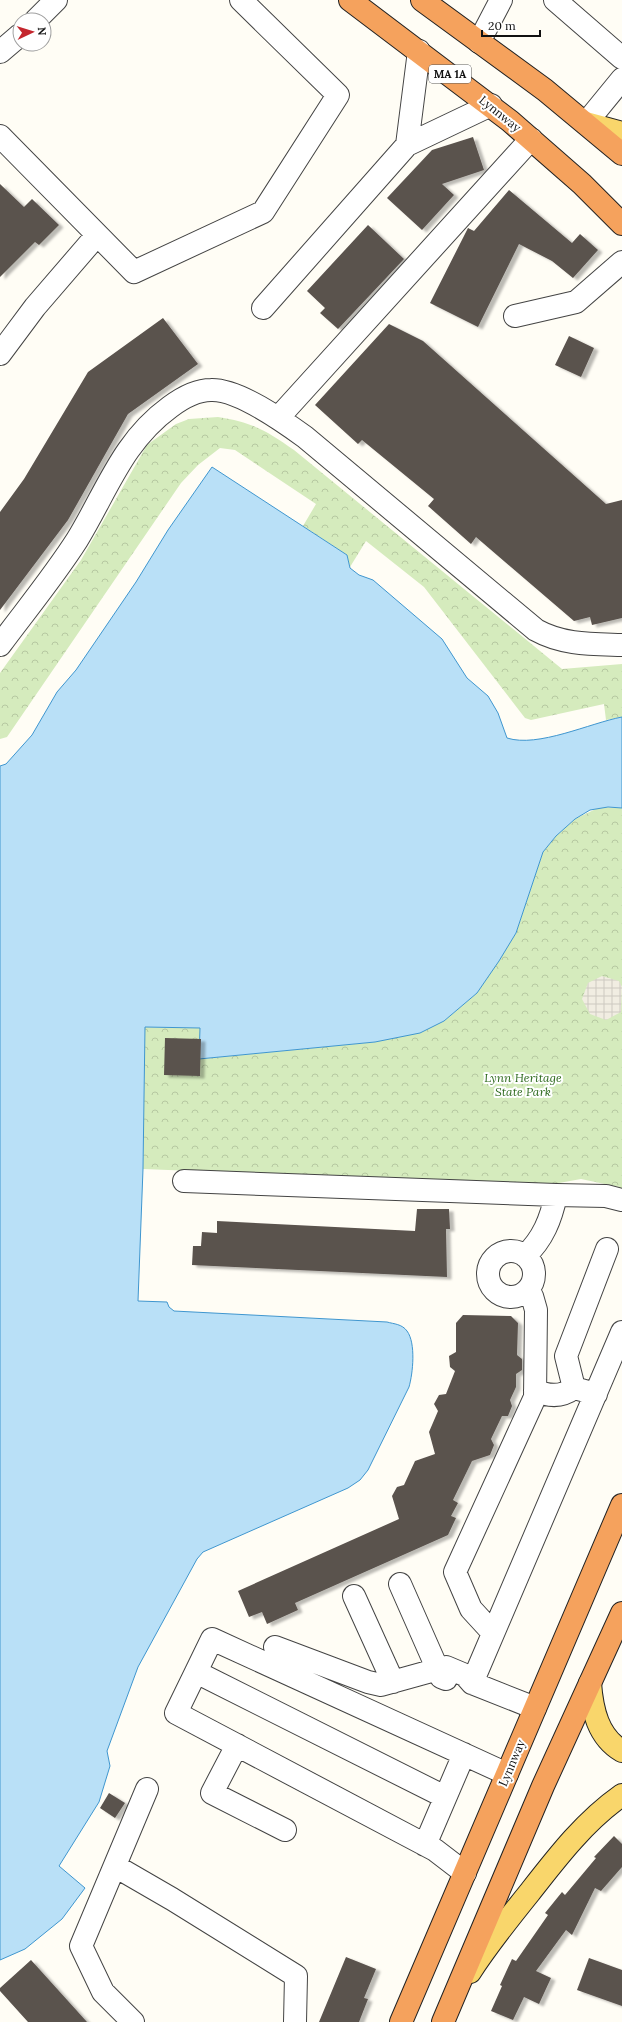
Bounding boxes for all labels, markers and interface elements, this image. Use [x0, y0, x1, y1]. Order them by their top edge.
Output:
north arrow [12, 12, 52, 52]
scale bar [482, 12, 540, 38]
text: 20 m [488, 18, 516, 33]
text: N [35, 27, 49, 37]
road number: MA 1A [429, 65, 471, 83]
street label: Lynnway [476, 92, 525, 135]
park label: Lynn Heritage State Park [484, 1070, 562, 1099]
street label: Lynnway [495, 1737, 528, 1788]

